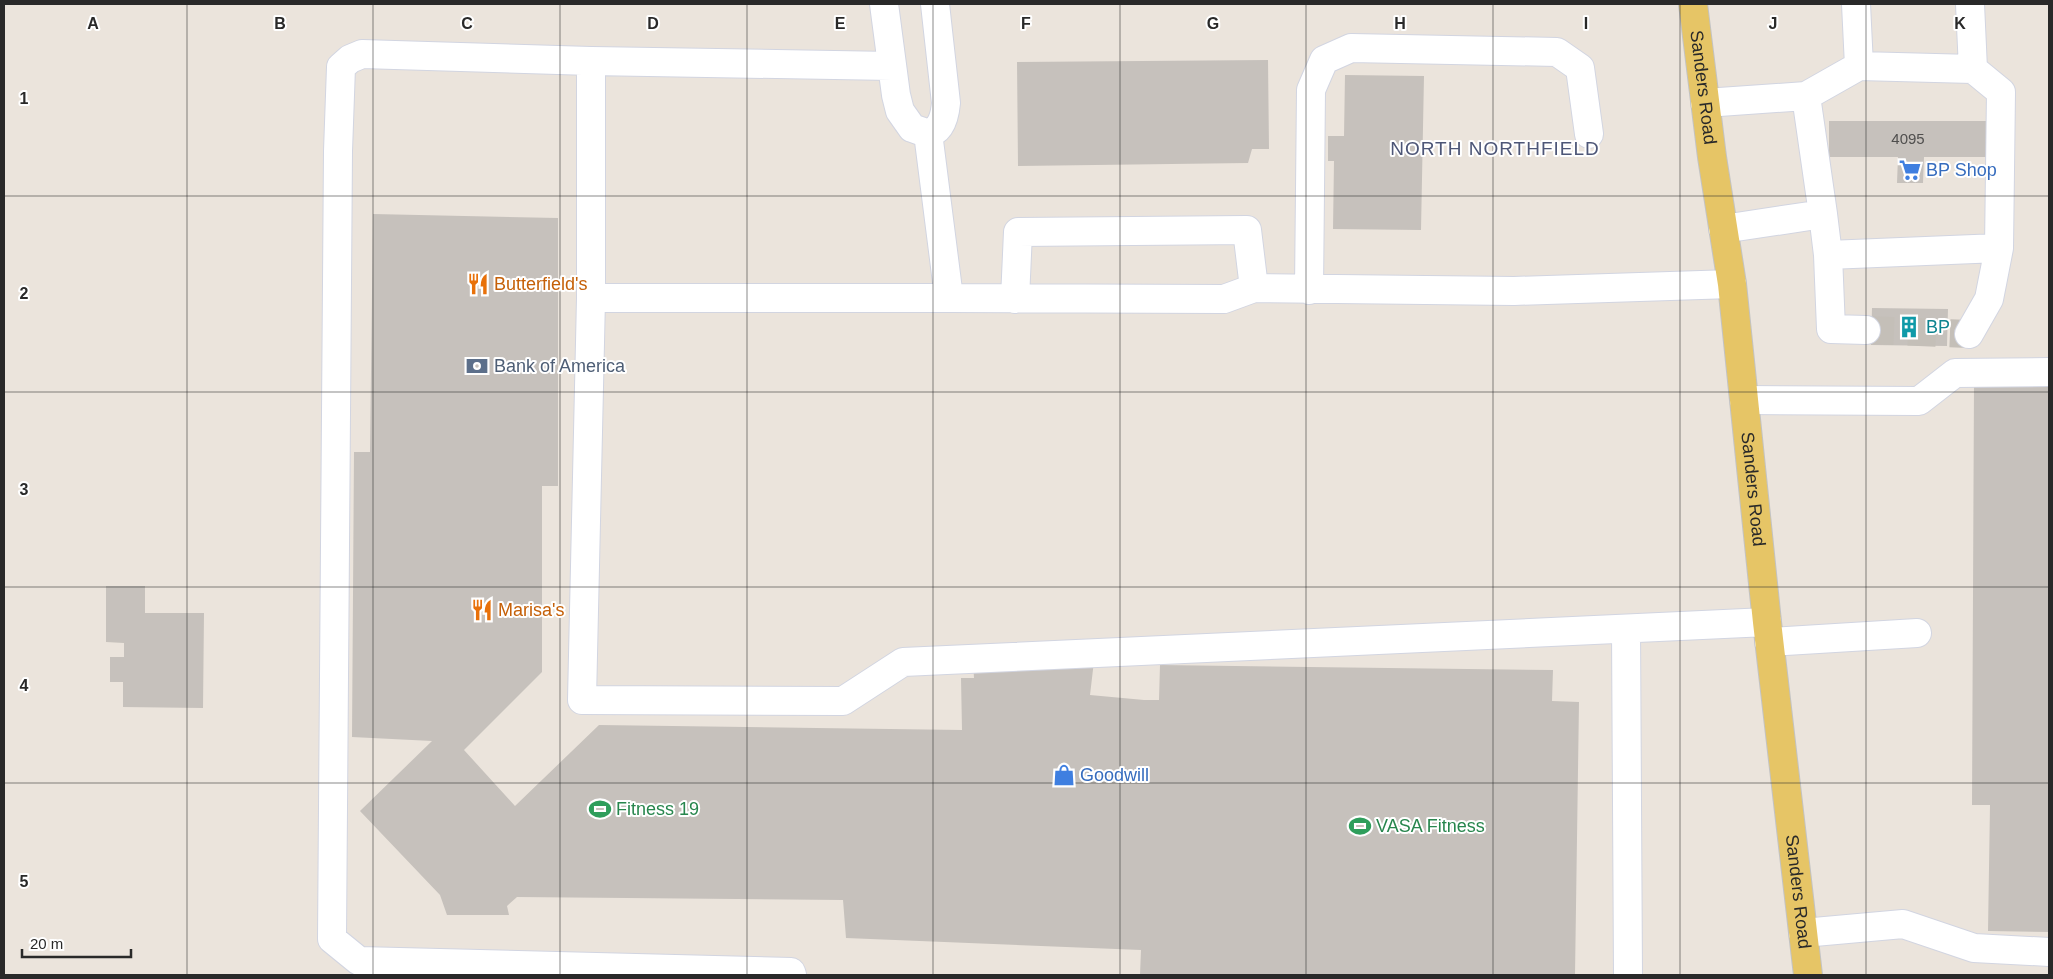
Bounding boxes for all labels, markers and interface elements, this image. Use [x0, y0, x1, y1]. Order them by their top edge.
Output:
text: A [87, 15, 99, 32]
text: B [274, 15, 286, 32]
text: C [461, 15, 473, 32]
text: D [647, 15, 659, 32]
text: E [835, 15, 846, 32]
text: F [1021, 15, 1031, 32]
text: G [1207, 15, 1219, 32]
text: H [1394, 15, 1406, 32]
text: I [1584, 15, 1588, 32]
text: J [1769, 15, 1777, 32]
text: K [1954, 15, 1966, 32]
street label: Sanders Road [1686, 29, 1720, 146]
text: 1 [20, 90, 29, 107]
house number: 4095 [1891, 130, 1925, 147]
district label: NORTH NORTHFIELD [1390, 138, 1600, 159]
supermarket icon: BP Shop [1897, 157, 1923, 183]
place label: BP Shop [1926, 160, 1997, 180]
restaurant icon: Butterfield's [465, 271, 491, 297]
place label: Butterfield's [494, 274, 587, 294]
text: 2 [20, 285, 29, 302]
building icon: BP [1896, 314, 1922, 340]
place label: BP [1926, 317, 1950, 337]
bank icon: Bank of America [464, 353, 490, 379]
place label: Bank of America [494, 356, 626, 376]
street label: Sanders Road [1737, 431, 1769, 547]
text: 3 [20, 481, 29, 498]
restaurant icon: Marisa's [469, 597, 495, 623]
place label: Marisa's [498, 600, 564, 620]
text: 4 [20, 677, 29, 694]
shop icon: Goodwill [1051, 762, 1077, 788]
place label: Goodwill [1080, 765, 1149, 785]
sports icon: Fitness 19 [587, 796, 613, 822]
place label: Fitness 19 [616, 799, 699, 819]
sports icon: VASA Fitness [1347, 813, 1373, 839]
place label: VASA Fitness [1376, 816, 1485, 836]
street label: Sanders Road [1782, 833, 1815, 950]
text: 5 [20, 873, 29, 890]
scale bar [22, 926, 131, 958]
text: 20 m [30, 935, 63, 952]

